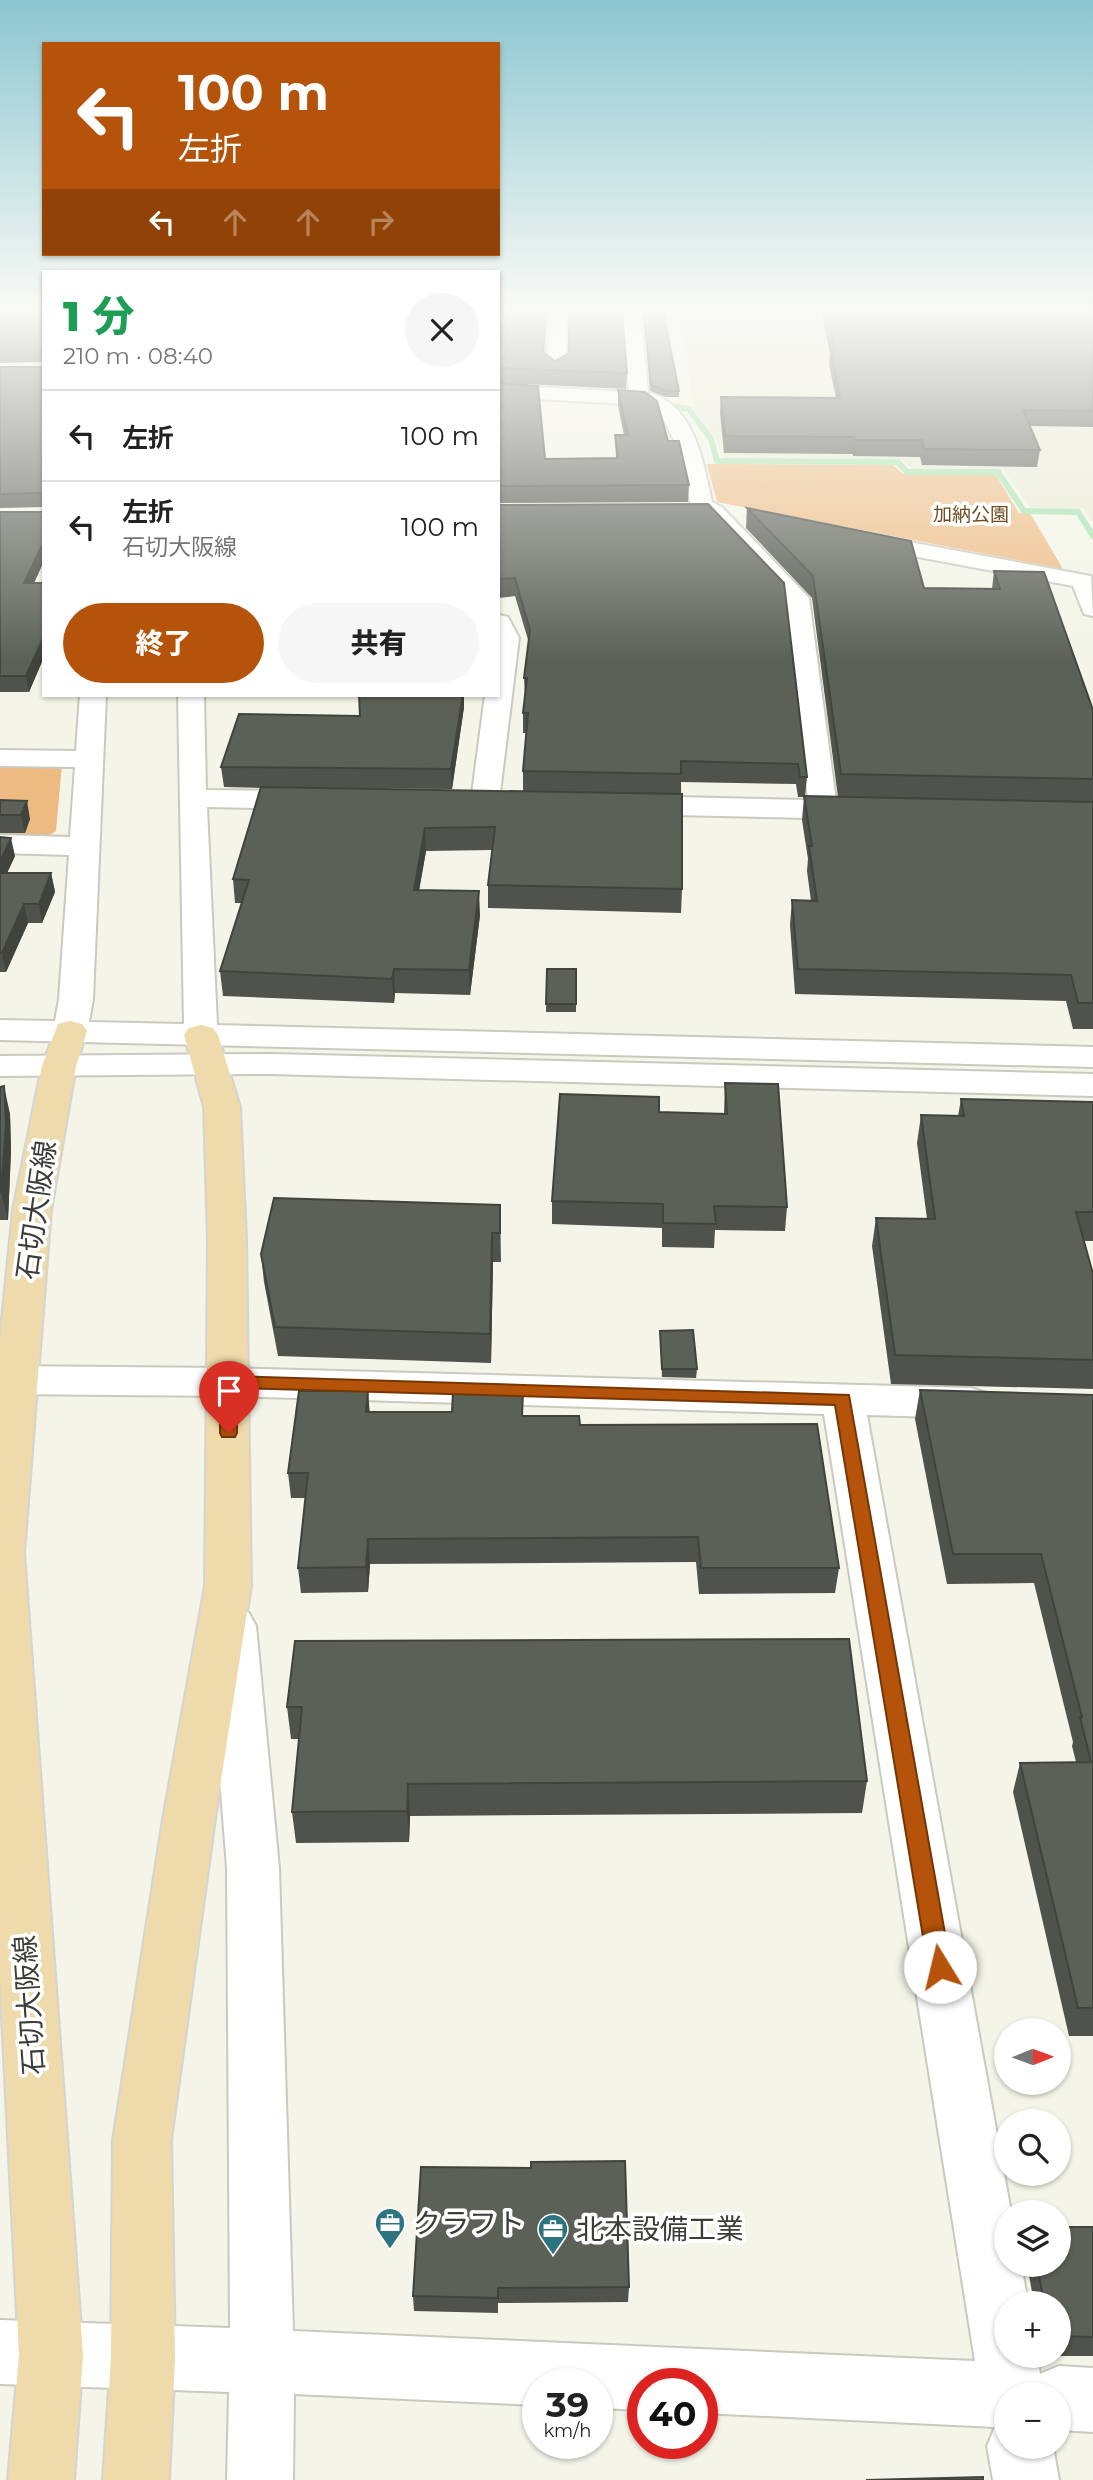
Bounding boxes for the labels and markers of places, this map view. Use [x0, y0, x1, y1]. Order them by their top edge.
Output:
pin [199, 1361, 259, 1433]
office icon: クラフト [373, 2206, 407, 2250]
place label: クラフト [413, 2206, 525, 2240]
office icon: 北本設備工業 [536, 2212, 570, 2256]
place label: 北本設備工業 [576, 2212, 744, 2246]

